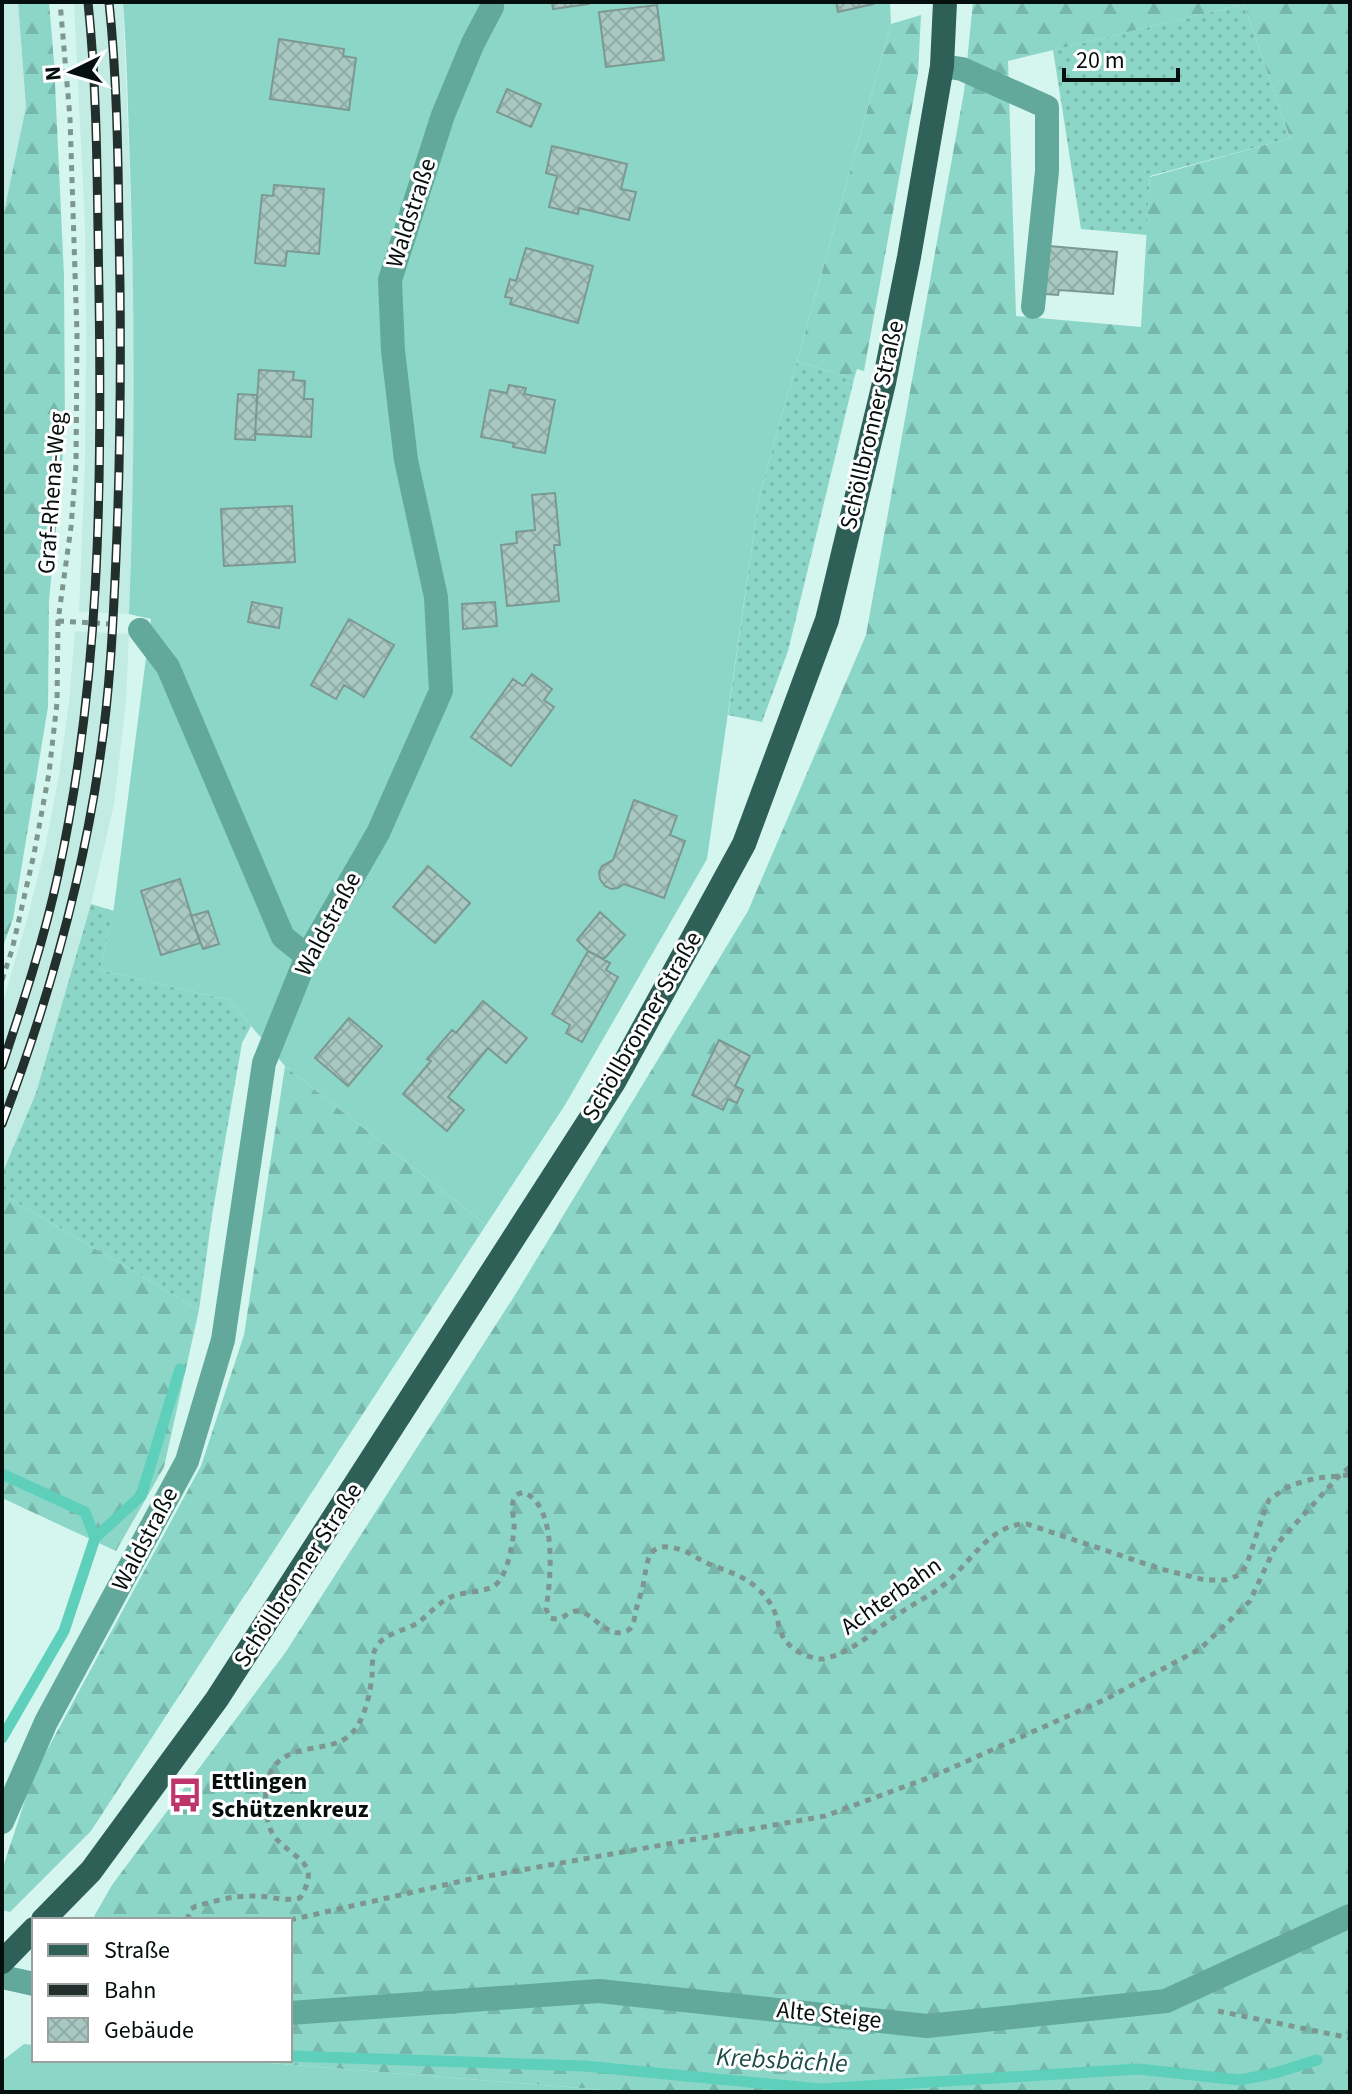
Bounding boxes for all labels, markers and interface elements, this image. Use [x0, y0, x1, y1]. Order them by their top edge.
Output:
north arrow [32, 32, 112, 112]
scale bar [1064, 32, 1178, 82]
text: 20 m [1076, 43, 1125, 78]
text: N [36, 65, 70, 82]
street label: Waldstraße [377, 154, 445, 272]
street label: Schöllbronner Straße [831, 317, 913, 533]
street label: Graf-Rhena-Weg [29, 411, 75, 575]
street label: Waldstraße [286, 866, 370, 982]
street label: Schöllbronner Straße [573, 925, 711, 1127]
street label: Schöllbronner Straße [225, 1476, 371, 1674]
street label: Waldstraße [103, 1481, 187, 1597]
street label: Achterbahn [833, 1548, 949, 1644]
place label: Ettlingen Schützenkreuz [211, 1764, 369, 1827]
bus stop icon: Ettlingen Schützenkreuz [166, 1776, 204, 1814]
legend [32, 1918, 292, 2062]
text: Straße [104, 1933, 170, 1968]
text: Bahn [104, 1973, 156, 2008]
street label: Alte Steige [775, 1992, 883, 2038]
text: Gebäude [104, 2013, 194, 2048]
water label: Krebsbächle [715, 2038, 849, 2082]

